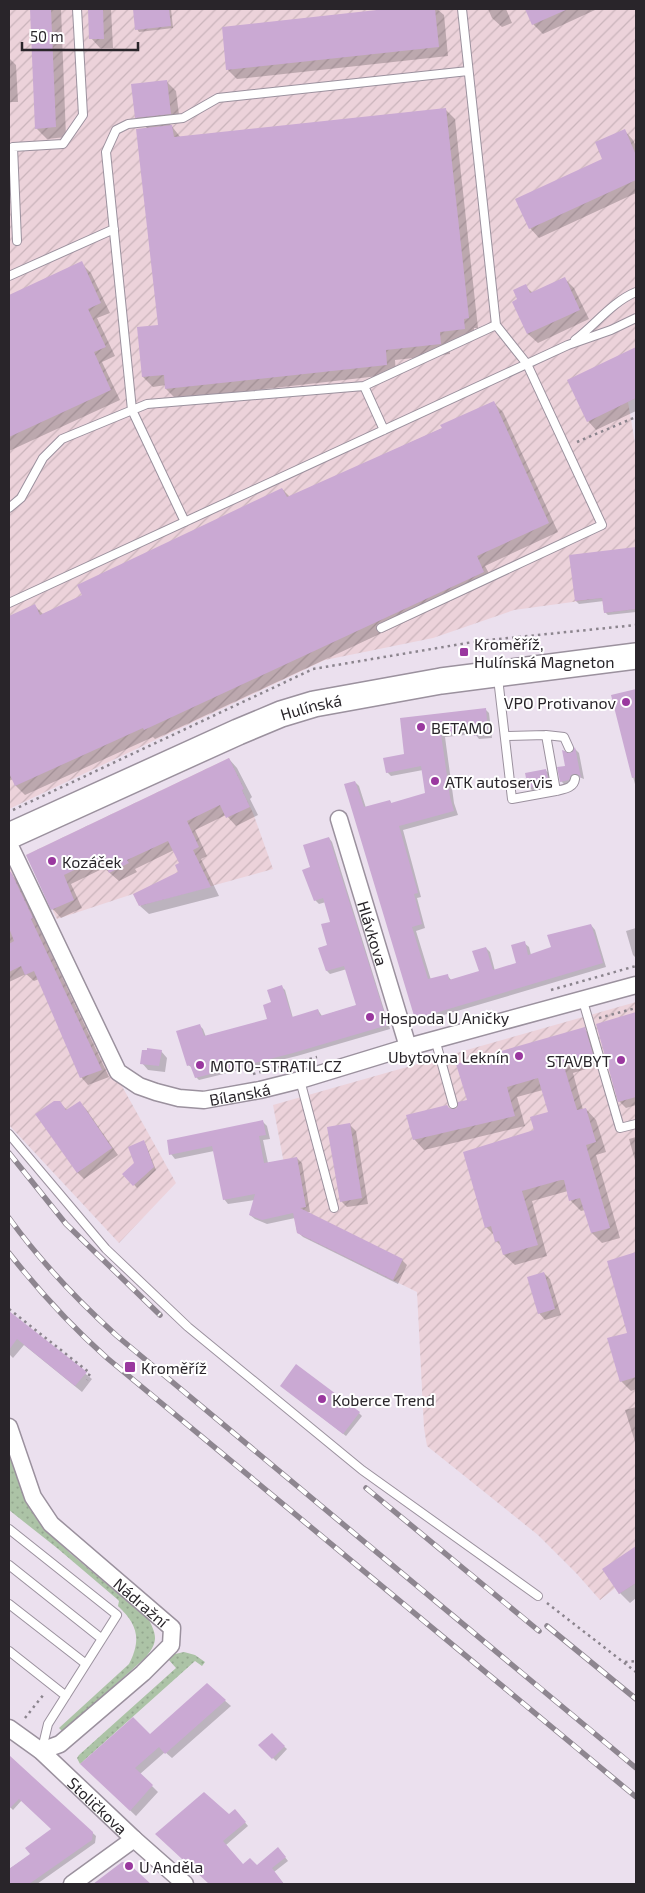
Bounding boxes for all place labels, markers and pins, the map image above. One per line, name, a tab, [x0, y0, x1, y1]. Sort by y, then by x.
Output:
place label: Kroměříž, Hulínská Magneton	[474, 634, 615, 671]
marker: Kroměříž, Hulínská Magneton	[458, 646, 470, 658]
place label: VPO Protivanov	[504, 693, 617, 712]
marker: VPO Protivanov	[620, 696, 632, 708]
place label: BETAMO	[431, 718, 493, 737]
marker: BETAMO	[415, 721, 427, 733]
place label: ATK autoservis	[445, 772, 553, 791]
marker: ATK autoservis	[429, 775, 441, 787]
place label: Kozáček	[62, 852, 122, 871]
marker: Kozáček	[46, 855, 58, 867]
place label: Hospoda U Aničky	[380, 1008, 510, 1027]
marker: Hospoda U Aničky	[364, 1011, 376, 1023]
place label: Ubytovna Leknín	[388, 1047, 509, 1066]
marker: Ubytovna Leknín	[513, 1050, 525, 1062]
place label: STAVBYT	[546, 1051, 611, 1070]
marker: STAVBYT	[615, 1054, 627, 1066]
place label: MOTO-STRATIL.CZ	[210, 1056, 342, 1075]
marker: MOTO-STRATIL.CZ	[194, 1059, 206, 1071]
place label: Kroměříž	[141, 1358, 207, 1377]
marker: Kroměříž	[123, 1360, 137, 1374]
place label: Koberce Trend	[332, 1390, 435, 1409]
marker: Koberce Trend	[316, 1393, 328, 1405]
place label: U Anděla	[139, 1857, 203, 1876]
marker: U Anděla	[123, 1860, 135, 1872]

